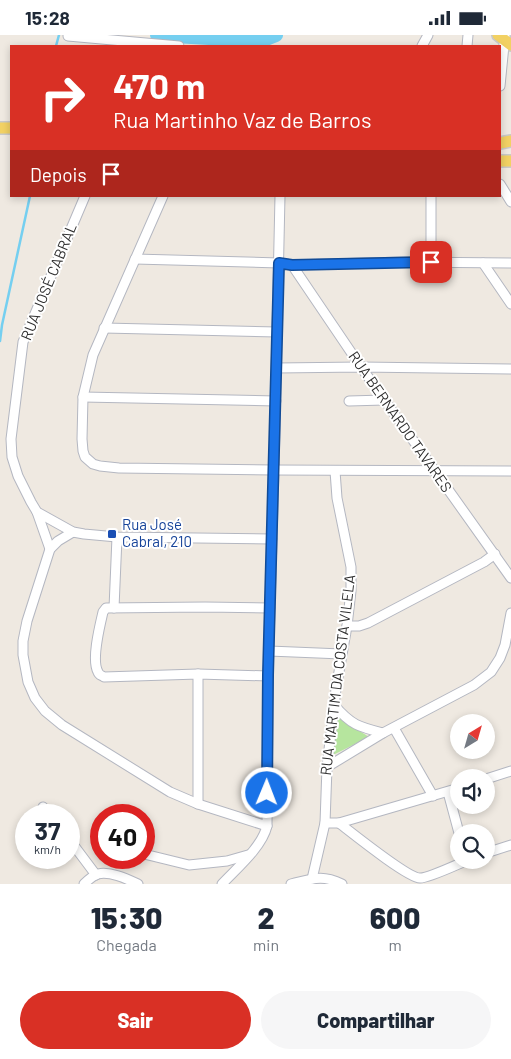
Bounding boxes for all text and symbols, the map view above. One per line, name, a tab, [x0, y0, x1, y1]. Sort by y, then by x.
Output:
text: 15:28	[25, 6, 70, 29]
text: 470 m	[113, 64, 205, 106]
icon: right	[30, 65, 95, 130]
text: Rua Martinho Vaz de Barros	[113, 106, 372, 132]
icon: arrive	[97, 160, 125, 188]
text: Depois	[30, 163, 87, 186]
street label: RUA JOSÉ CABRAL	[16, 221, 80, 343]
pin	[410, 241, 452, 283]
icon: arrive	[417, 248, 445, 276]
street label: RUA BERNARDO TAVARES	[345, 347, 456, 495]
place label: Rua José Cabral, 210	[122, 515, 192, 550]
marker: Rua José Cabral, 210	[106, 528, 118, 540]
street label: RUA MARTIM DA COSTA VILELA	[316, 573, 358, 776]
north arrow	[450, 714, 495, 759]
map controls	[450, 714, 495, 869]
position arrow	[240, 766, 292, 818]
button: sound	[450, 769, 495, 814]
speed limit sign: 40	[90, 804, 155, 869]
text: 37	[35, 815, 60, 845]
button: search	[450, 824, 495, 869]
text: km/h	[34, 842, 61, 856]
text: 15:30	[91, 899, 162, 935]
text: 2	[258, 899, 275, 935]
text: 600	[370, 899, 420, 935]
text: Chegada	[96, 935, 157, 954]
text: min	[253, 935, 279, 954]
text: m	[388, 935, 402, 954]
button: Sair	[20, 991, 251, 1049]
button: Compartilhar	[261, 991, 491, 1049]

